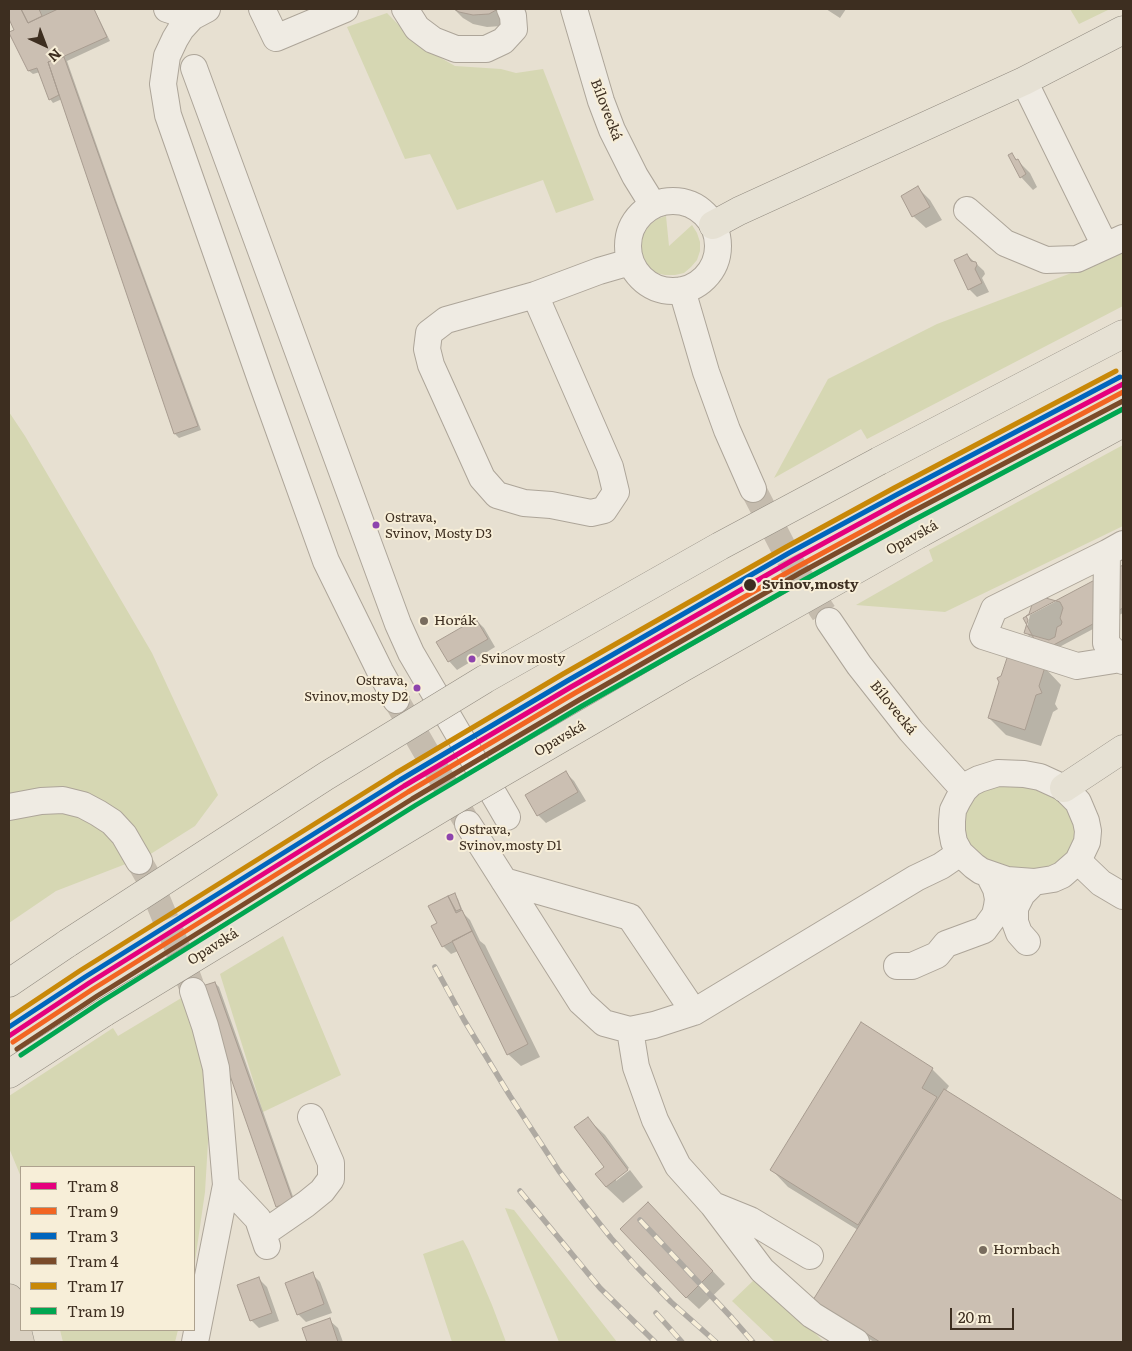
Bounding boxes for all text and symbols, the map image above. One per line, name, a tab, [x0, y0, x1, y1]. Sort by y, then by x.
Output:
north arrow	[20, 20, 70, 70]
text: N	[44, 45, 66, 67]
street label: Bílovecká	[587, 77, 625, 143]
place label: Ostrava, Svinov, Mosty D3	[385, 510, 492, 541]
street label: Opavská	[883, 517, 941, 559]
marker: Ostrava, Svinov, Mosty D3	[371, 520, 381, 530]
marker: Svinov,mosty	[742, 577, 758, 593]
place label: Svinov,mosty	[762, 577, 858, 593]
place label: Horák	[434, 613, 476, 629]
marker: Horák	[418, 615, 430, 627]
place label: Svinov mosty	[481, 651, 565, 667]
marker: Svinov mosty	[467, 654, 477, 664]
place label: Ostrava, Svinov,mosty D2	[304, 673, 408, 704]
street label: Bílovecká	[866, 678, 920, 738]
marker: Ostrava, Svinov,mosty D2	[412, 683, 422, 693]
street label: Opavská	[531, 718, 589, 760]
place label: Ostrava, Svinov,mosty D1	[459, 822, 561, 853]
marker: Ostrava, Svinov,mosty D1	[445, 832, 455, 842]
street label: Opavská	[185, 925, 241, 969]
legend	[20, 1166, 195, 1331]
text: Tram 8	[67, 1174, 119, 1197]
text: Tram 9	[67, 1199, 118, 1222]
text: Tram 3	[67, 1224, 118, 1247]
place label: Hornbach	[993, 1242, 1060, 1258]
marker: Hornbach	[977, 1244, 989, 1256]
text: Tram 4	[67, 1249, 119, 1272]
text: Tram 17	[67, 1274, 124, 1297]
scale bar	[952, 1298, 1016, 1330]
text: Tram 19	[67, 1299, 124, 1322]
text: 20 m	[958, 1305, 992, 1328]

